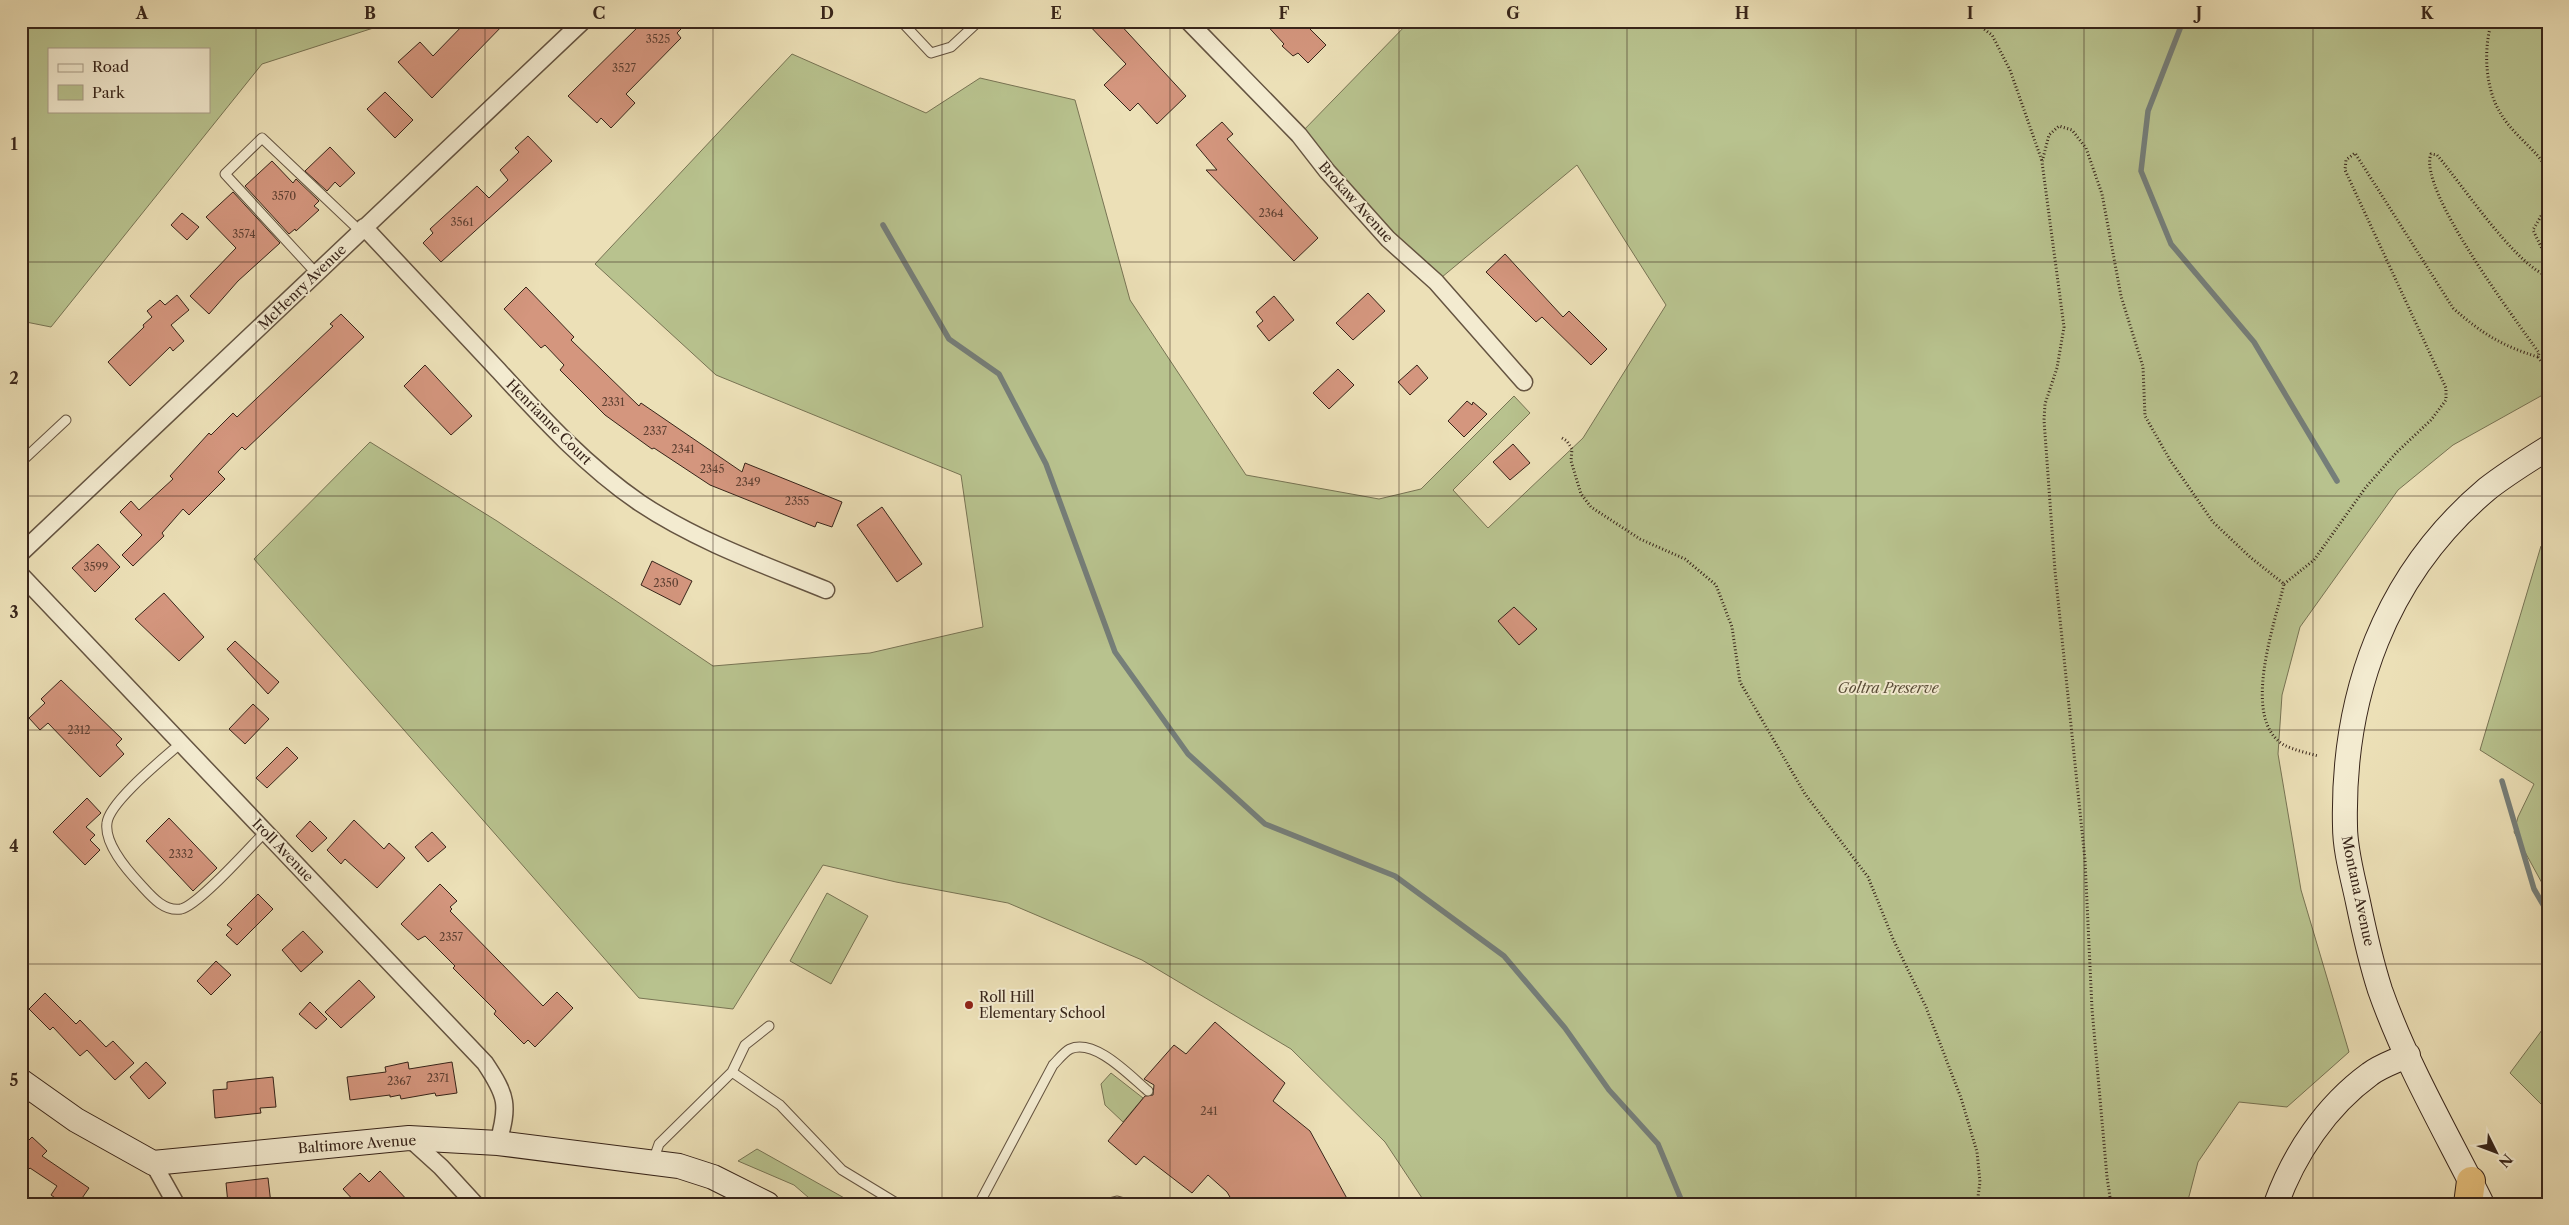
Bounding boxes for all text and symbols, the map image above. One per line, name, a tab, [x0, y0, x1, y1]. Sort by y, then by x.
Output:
text: A	[135, 3, 149, 23]
text: B	[364, 3, 376, 23]
text: C	[593, 3, 605, 23]
text: D	[820, 3, 834, 23]
text: E	[1050, 3, 1062, 23]
text: F	[1279, 3, 1290, 23]
text: G	[1506, 3, 1520, 23]
text: H	[1735, 3, 1749, 23]
text: I	[1967, 3, 1974, 23]
text: J	[2193, 3, 2202, 23]
text: K	[2421, 3, 2435, 23]
house number: 3525	[646, 32, 670, 46]
legend	[48, 48, 210, 112]
text: Road	[92, 57, 129, 76]
house number: 3527	[612, 61, 636, 75]
text: Park	[92, 83, 126, 102]
text: 1	[10, 134, 18, 154]
street label: Brokaw Avenue	[1315, 158, 1397, 246]
house number: 3570	[272, 189, 296, 203]
house number: 2364	[1258, 206, 1284, 220]
house number: 3561	[450, 215, 474, 229]
house number: 3574	[232, 227, 256, 241]
street label: McHenry Avenue	[254, 240, 350, 334]
text: 2	[9, 368, 19, 388]
street label: Henrianne Court	[502, 375, 596, 469]
house number: 2331	[601, 395, 625, 409]
house number: 2337	[643, 424, 668, 438]
house number: 2341	[671, 442, 695, 456]
house number: 2345	[700, 462, 724, 476]
house number: 2349	[735, 475, 761, 489]
house number: 2355	[785, 494, 809, 508]
house number: 3599	[84, 560, 108, 574]
house number: 2350	[653, 576, 679, 590]
text: 3	[9, 602, 19, 622]
park label: Goltra Preserve	[1838, 679, 1940, 697]
house number: 2312	[67, 723, 91, 737]
street label: Iroll Avenue	[248, 815, 318, 885]
street label: Montana Avenue	[2338, 834, 2379, 948]
text: 4	[9, 836, 19, 856]
house number: 2332	[169, 847, 193, 861]
house number: 2357	[439, 930, 463, 944]
place label: Roll Hill Elementary School	[979, 988, 1105, 1022]
marker: Roll Hill Elementary School	[963, 999, 975, 1011]
text: 5	[10, 1070, 19, 1090]
house number: 2371	[427, 1071, 450, 1085]
house number: 2367	[387, 1074, 412, 1088]
house number: 241	[1200, 1104, 1218, 1118]
north arrow	[2472, 1128, 2522, 1178]
street label: Baltimore Avenue	[297, 1131, 417, 1157]
text: N	[2495, 1150, 2516, 1171]

